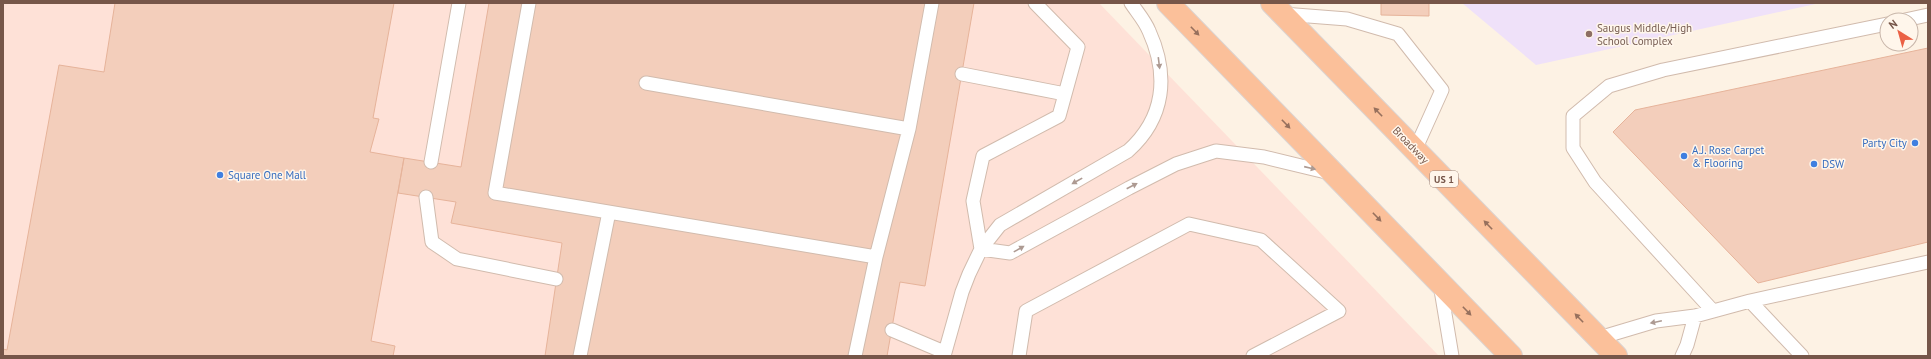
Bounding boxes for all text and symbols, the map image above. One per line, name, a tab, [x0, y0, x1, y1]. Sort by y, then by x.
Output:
north arrow	[1879, 12, 1919, 52]
text: N	[1886, 16, 1900, 32]
place label: Saugus Middle/High School Complex	[1597, 21, 1692, 48]
one-way arrow	[1191, 26, 1200, 36]
marker: Saugus Middle/High School Complex	[1584, 29, 1594, 39]
one-way arrow	[1156, 57, 1163, 69]
one-way arrow	[1373, 107, 1383, 117]
one-way arrow	[1281, 119, 1291, 129]
street label: Broadway	[1390, 124, 1433, 167]
place label: Party City	[1862, 136, 1908, 150]
marker: Party City	[1910, 138, 1920, 148]
place label: A.J. Rose Carpet & Flooring	[1692, 143, 1765, 170]
marker: A.J. Rose Carpet & Flooring	[1679, 151, 1689, 161]
place label: DSW	[1822, 157, 1845, 171]
marker: DSW	[1809, 159, 1819, 169]
one-way arrow	[1304, 165, 1316, 171]
place label: Square One Mall	[228, 168, 307, 182]
marker: Square One Mall	[215, 170, 225, 180]
road number: US 1	[1430, 171, 1458, 187]
one-way arrow	[1071, 178, 1083, 185]
one-way arrow	[1127, 183, 1138, 189]
one-way arrow	[1372, 212, 1381, 222]
one-way arrow	[1484, 220, 1493, 230]
one-way arrow	[1013, 245, 1024, 252]
one-way arrow	[1462, 306, 1472, 316]
one-way arrow	[1574, 313, 1584, 323]
one-way arrow	[1650, 319, 1662, 325]

